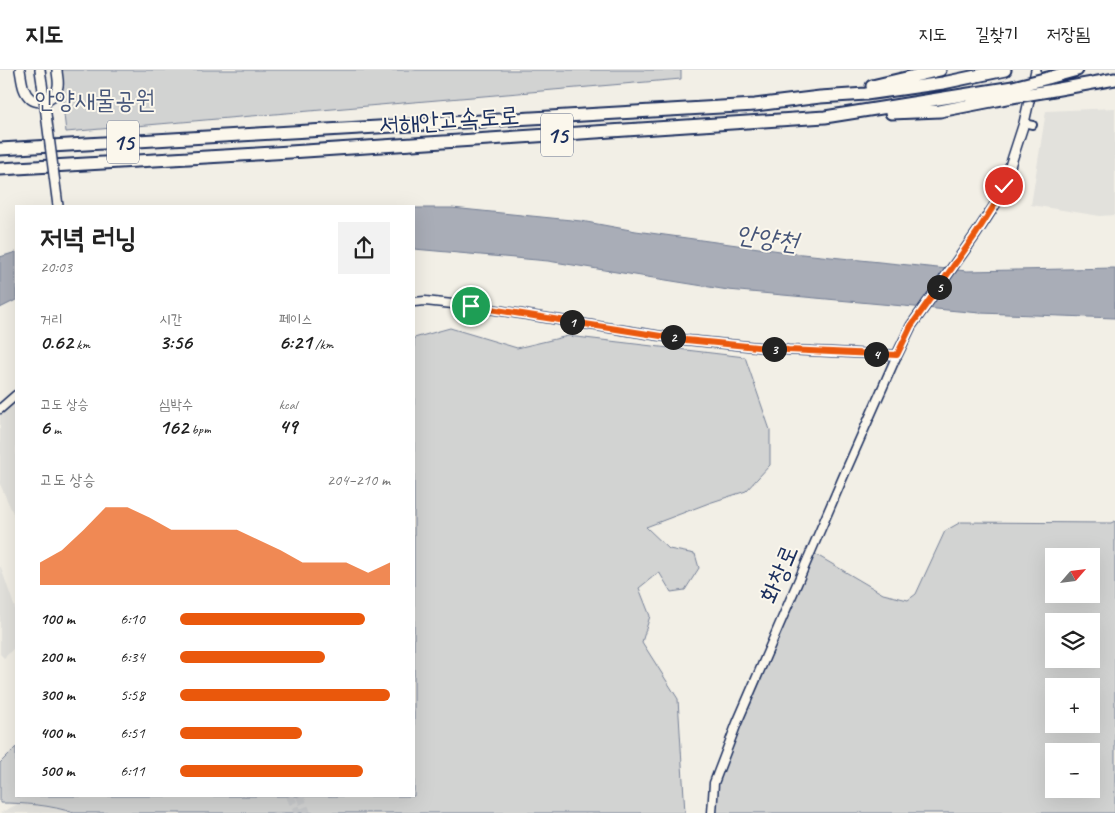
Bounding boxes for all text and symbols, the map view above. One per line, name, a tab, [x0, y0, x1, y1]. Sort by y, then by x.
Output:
text: 지도	[25, 19, 64, 49]
text: 지도	[918, 23, 947, 45]
text: 길찾기	[975, 23, 1019, 45]
text: 저장됨	[1047, 23, 1090, 45]
park label: 안양새물공원	[35, 84, 155, 116]
street label: 서해안고속도로	[378, 99, 520, 141]
road number: 15	[541, 114, 573, 156]
road number: 15	[107, 121, 139, 164]
pin	[983, 165, 1025, 207]
icon: check	[990, 172, 1018, 200]
water label: 안양천	[734, 217, 803, 259]
text: 저녁 러닝	[40, 220, 137, 255]
button: share	[338, 222, 390, 274]
text: 20:03	[40, 257, 72, 277]
pin: 5	[926, 274, 952, 300]
text: 5	[936, 279, 943, 296]
pin	[450, 285, 492, 327]
icon: arrive	[457, 292, 485, 320]
pin: 1	[560, 310, 584, 334]
text: 거리	[40, 311, 63, 328]
text: 시간	[159, 311, 182, 328]
text: 페이스	[279, 311, 312, 328]
text: 1	[569, 314, 576, 331]
pin: 2	[660, 324, 686, 350]
text: 0.62	[40, 329, 73, 355]
text: 3:56	[159, 329, 192, 355]
text: 6:21	[279, 329, 312, 355]
text: 2	[670, 329, 677, 346]
text: km	[73, 336, 90, 353]
text: /km	[312, 336, 333, 353]
pin: 3	[762, 336, 786, 362]
text: 3	[771, 341, 778, 358]
pin: 4	[864, 342, 888, 366]
text: 4	[873, 346, 880, 363]
text: 고도 상승	[40, 396, 88, 413]
text: 심박수	[159, 396, 193, 413]
text: kcal	[279, 396, 297, 413]
text: 49	[279, 413, 297, 439]
text: 6	[40, 414, 50, 440]
text: 162	[159, 414, 188, 440]
text: m	[50, 421, 61, 438]
text: bpm	[188, 421, 211, 438]
text: 고도 상승	[40, 470, 95, 490]
text: 204–210 m	[327, 470, 390, 490]
street label: 화창로	[752, 540, 806, 608]
north arrow	[1045, 548, 1100, 602]
map controls	[1045, 548, 1100, 798]
text: 100 m	[40, 609, 75, 629]
text: 6:10	[120, 609, 145, 629]
button: layers	[1045, 613, 1100, 668]
text: 200 m	[40, 647, 75, 667]
text: 6:34	[120, 647, 145, 667]
button: +	[1045, 678, 1100, 733]
text: 300 m	[40, 685, 75, 705]
text: 5:58	[120, 685, 145, 705]
text: 400 m	[40, 723, 75, 743]
text: 6:51	[120, 723, 145, 743]
button: −	[1045, 743, 1100, 798]
text: 500 m	[40, 761, 74, 781]
text: 6:11	[120, 761, 145, 781]

